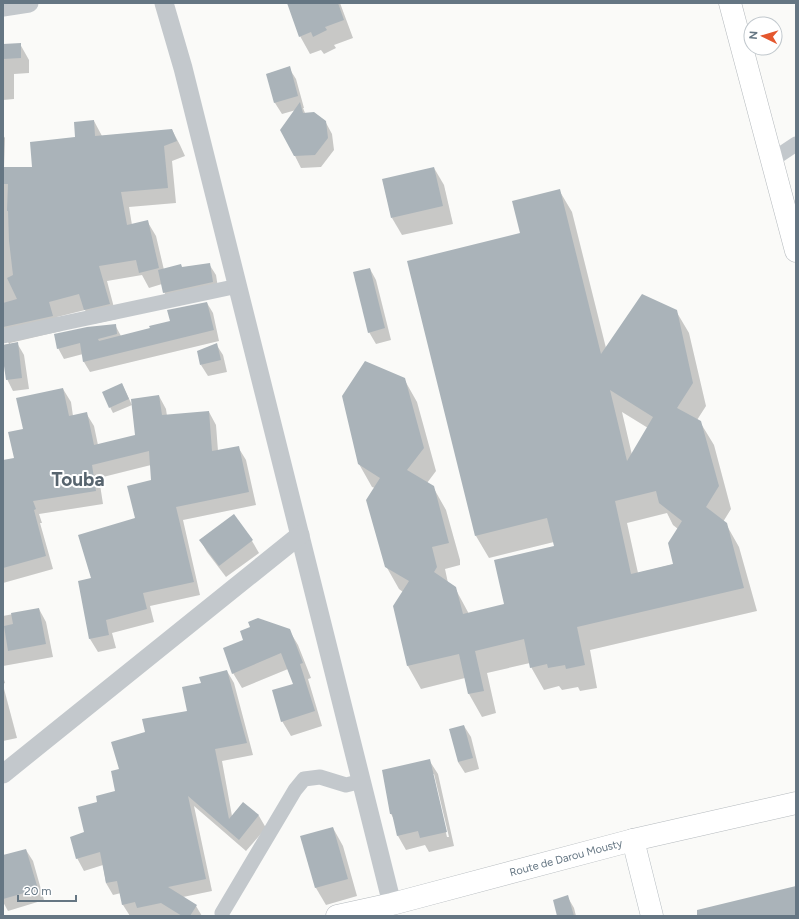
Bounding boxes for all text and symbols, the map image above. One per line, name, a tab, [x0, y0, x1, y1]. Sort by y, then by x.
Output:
north arrow	[743, 16, 783, 56]
text: N	[747, 30, 760, 40]
district label: Touba	[51, 468, 105, 491]
street label: Route de Darou Mousty	[508, 837, 624, 879]
scale bar	[18, 877, 76, 903]
text: 20 m	[24, 884, 52, 898]

